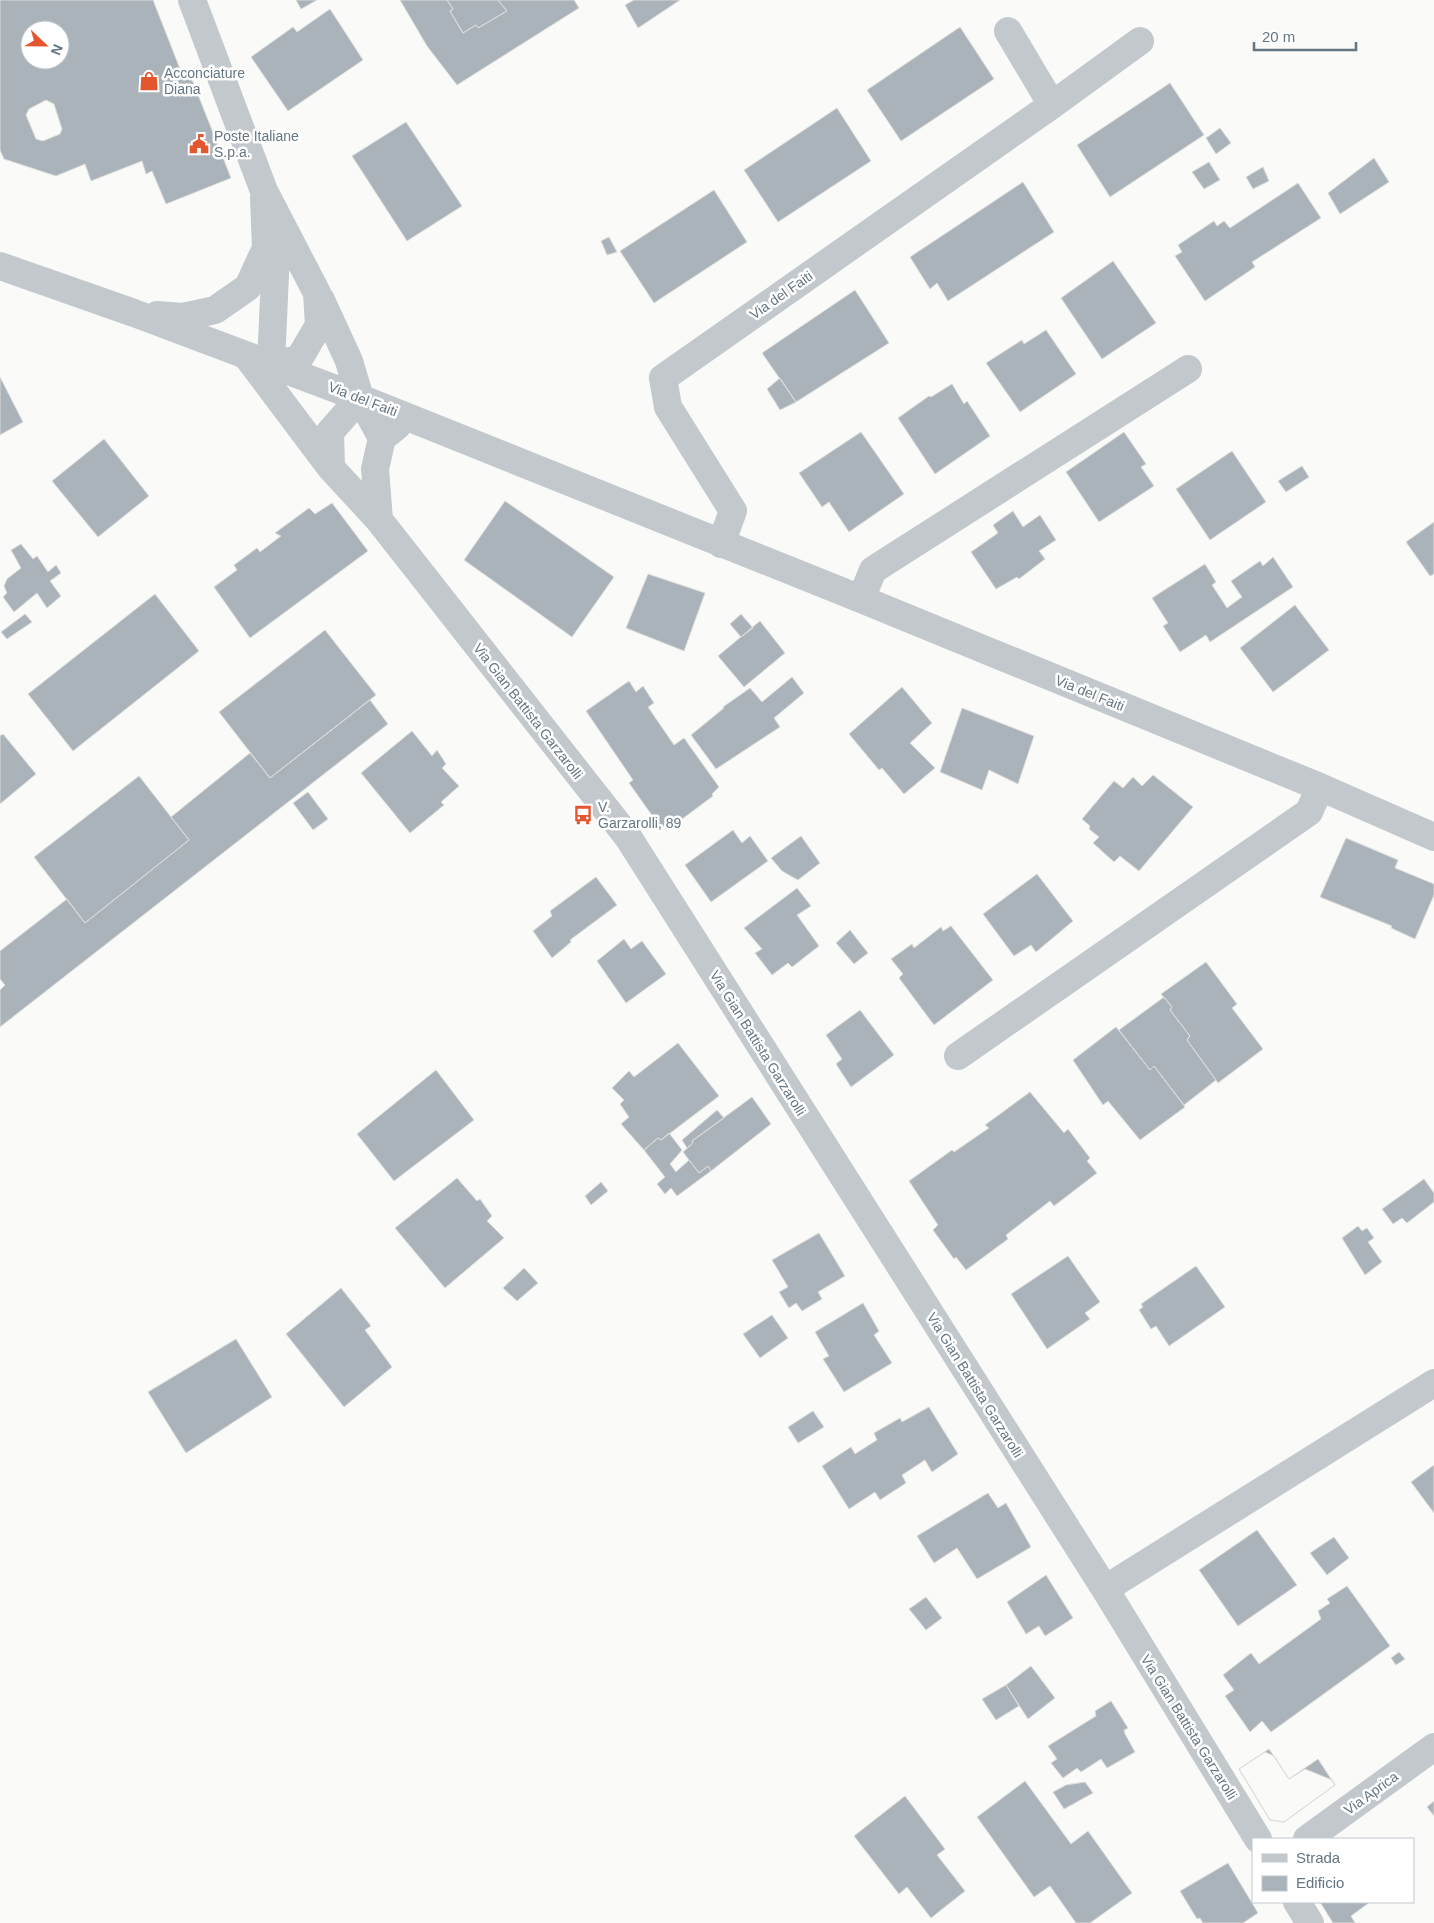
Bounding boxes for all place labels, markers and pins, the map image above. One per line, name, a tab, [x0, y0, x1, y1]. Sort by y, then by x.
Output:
place label: Acconciature Diana	[164, 65, 245, 97]
shop icon: Acconciature Diana	[138, 70, 160, 92]
place label: Poste Italiane S.p.a.	[214, 128, 299, 160]
public building icon: Poste Italiane S.p.a.	[188, 133, 210, 155]
place label: V. Garzarolli, 89	[598, 799, 681, 831]
bus stop icon: V. Garzarolli, 89	[572, 804, 594, 826]

